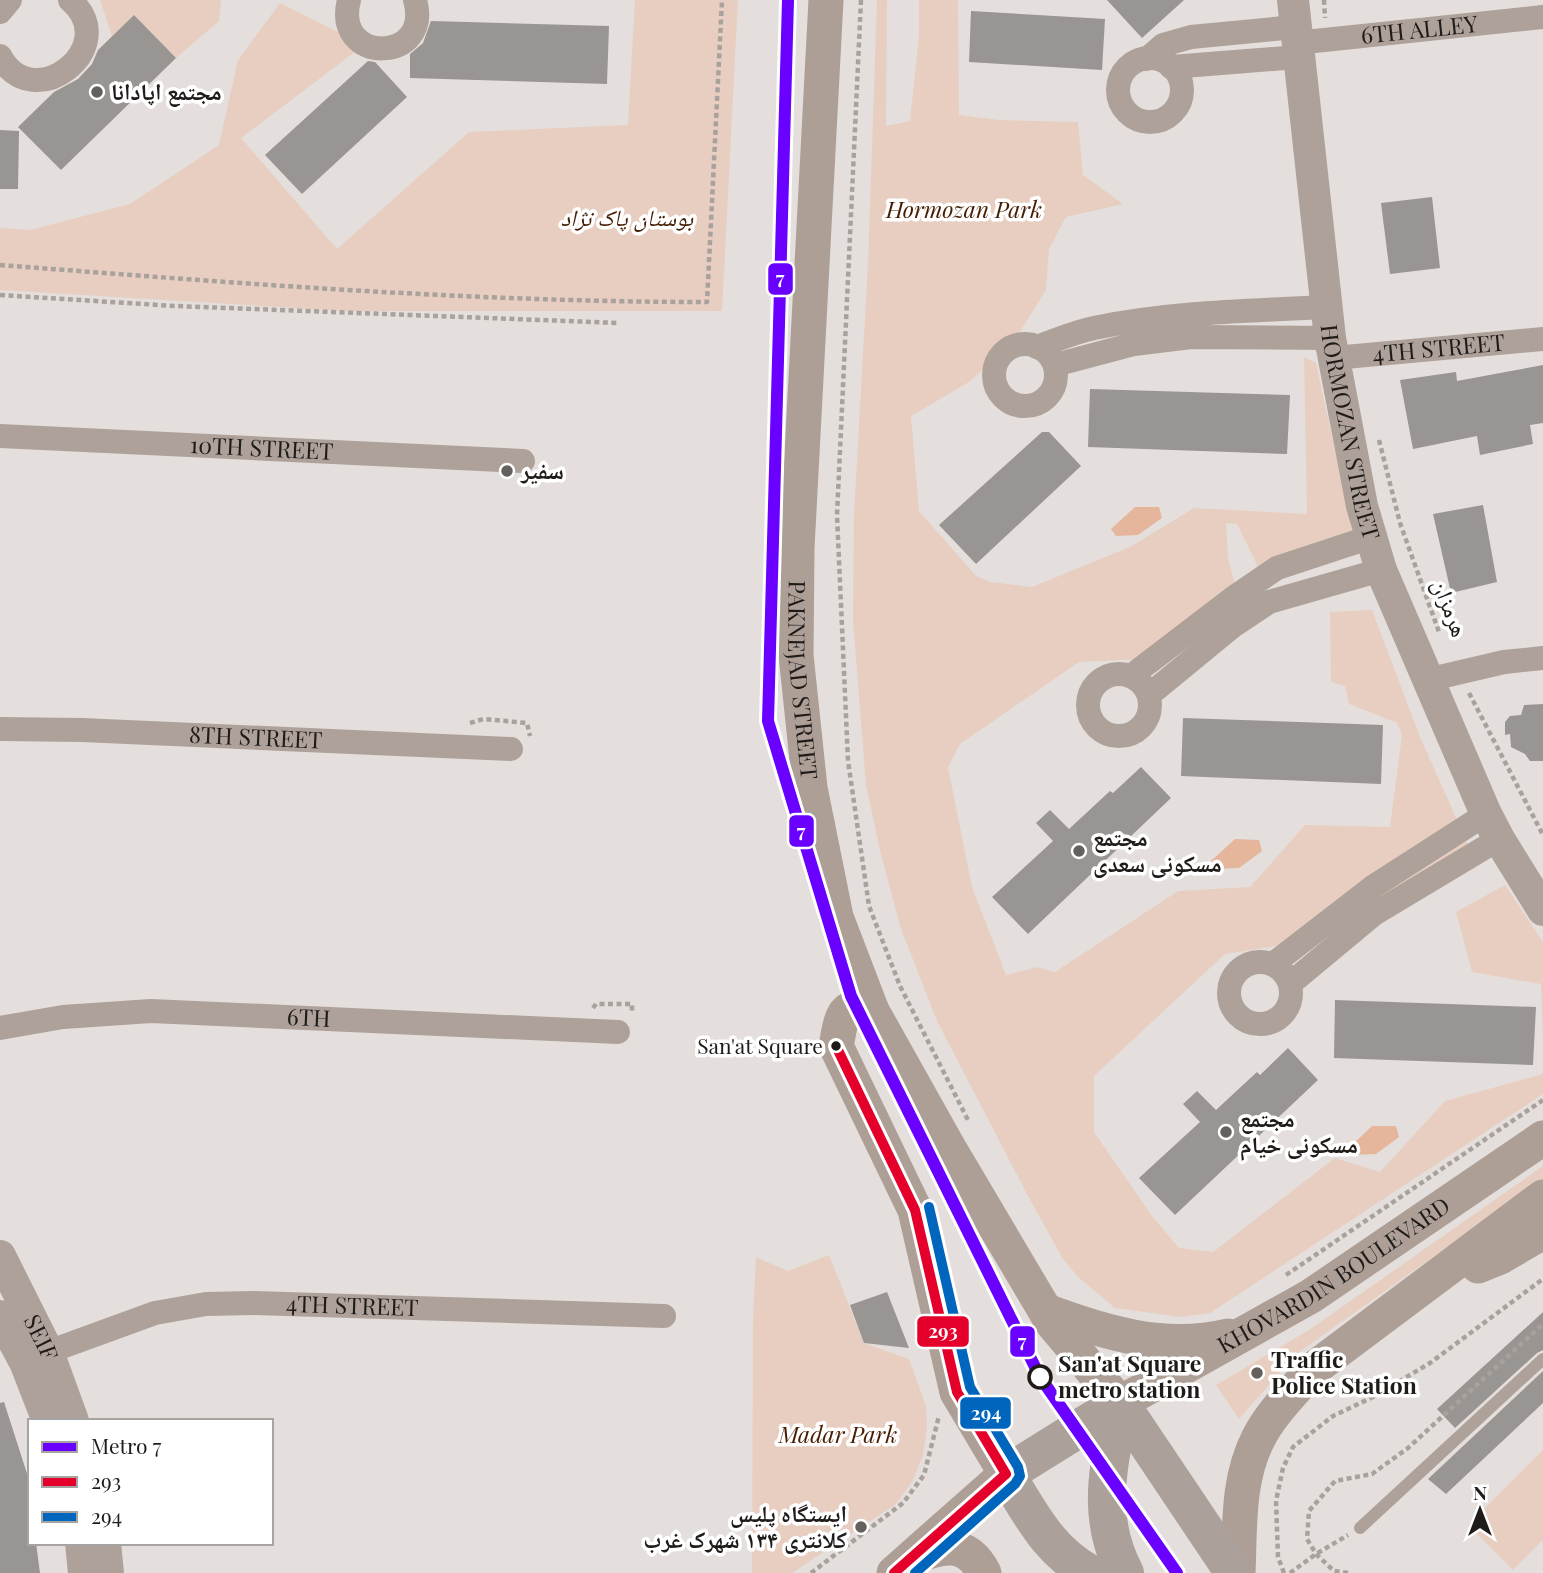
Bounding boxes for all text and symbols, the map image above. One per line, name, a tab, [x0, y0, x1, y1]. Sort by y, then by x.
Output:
street label: 6TH ALLEY	[1359, 7, 1480, 50]
place label: مجتمع اپادانا	[111, 75, 222, 107]
marker: مجتمع اپادانا	[89, 84, 105, 100]
park label: Hormozan Park	[885, 193, 1042, 224]
park label: بوستان پاک نژاد	[561, 201, 694, 233]
line badge: 7	[767, 262, 794, 296]
text: 7	[776, 264, 785, 290]
street label: HORMOZAN STREET	[1315, 322, 1388, 543]
street label: 4TH STREET	[1371, 326, 1506, 368]
street label: 10TH STREET	[189, 428, 334, 466]
place label: سفیر	[520, 454, 564, 485]
marker: سفیر	[499, 463, 515, 479]
street label: هرمزان	[1426, 574, 1477, 641]
street label: PAKNEJAD STREET	[782, 580, 826, 781]
street label: 8TH STREET	[189, 718, 323, 755]
line badge: 7	[788, 814, 815, 848]
text: 7	[797, 817, 806, 843]
place label: مجتمع مسکونی سعدی	[1093, 821, 1222, 878]
marker: مجتمع مسکونی سعدی	[1071, 843, 1087, 859]
street label: 6TH	[286, 1000, 331, 1033]
place label: San'at Square	[697, 1031, 823, 1059]
marker: San'at Square	[829, 1039, 843, 1053]
place label: مجتمع مسکونی خیام	[1240, 1102, 1358, 1161]
marker: مجتمع مسکونی خیام	[1218, 1124, 1234, 1140]
street label: KHOVARDIN BOULEVARD	[1211, 1189, 1456, 1360]
street label: 4TH STREET	[285, 1287, 419, 1322]
street label: SEIF	[18, 1309, 66, 1364]
line badge: 293	[916, 1315, 970, 1348]
text: 293	[928, 1317, 958, 1343]
line badge: 7	[1009, 1325, 1036, 1358]
text: 7	[1018, 1327, 1027, 1353]
place label: Traffic Police Station	[1271, 1343, 1417, 1400]
place label: San'at Square metro station	[1058, 1347, 1201, 1404]
marker: San'at Square metro station	[1028, 1365, 1052, 1389]
marker: Traffic Police Station	[1249, 1365, 1265, 1381]
line badge: 294	[959, 1396, 1012, 1430]
text: 294	[971, 1399, 1001, 1425]
park label: Madar Park	[778, 1418, 897, 1449]
legend	[28, 1419, 273, 1545]
text: Metro 7	[91, 1431, 162, 1459]
text: 293	[91, 1466, 121, 1494]
north arrow	[1445, 1475, 1515, 1545]
text: N	[1473, 1479, 1487, 1505]
place label: ایستگاه پلیس کلانتری ۱۳۴ شهرک غرب	[643, 1497, 847, 1554]
text: 294	[91, 1501, 122, 1529]
marker: ایستگاه پلیس کلانتری ۱۳۴ شهرک غرب	[853, 1519, 869, 1535]

